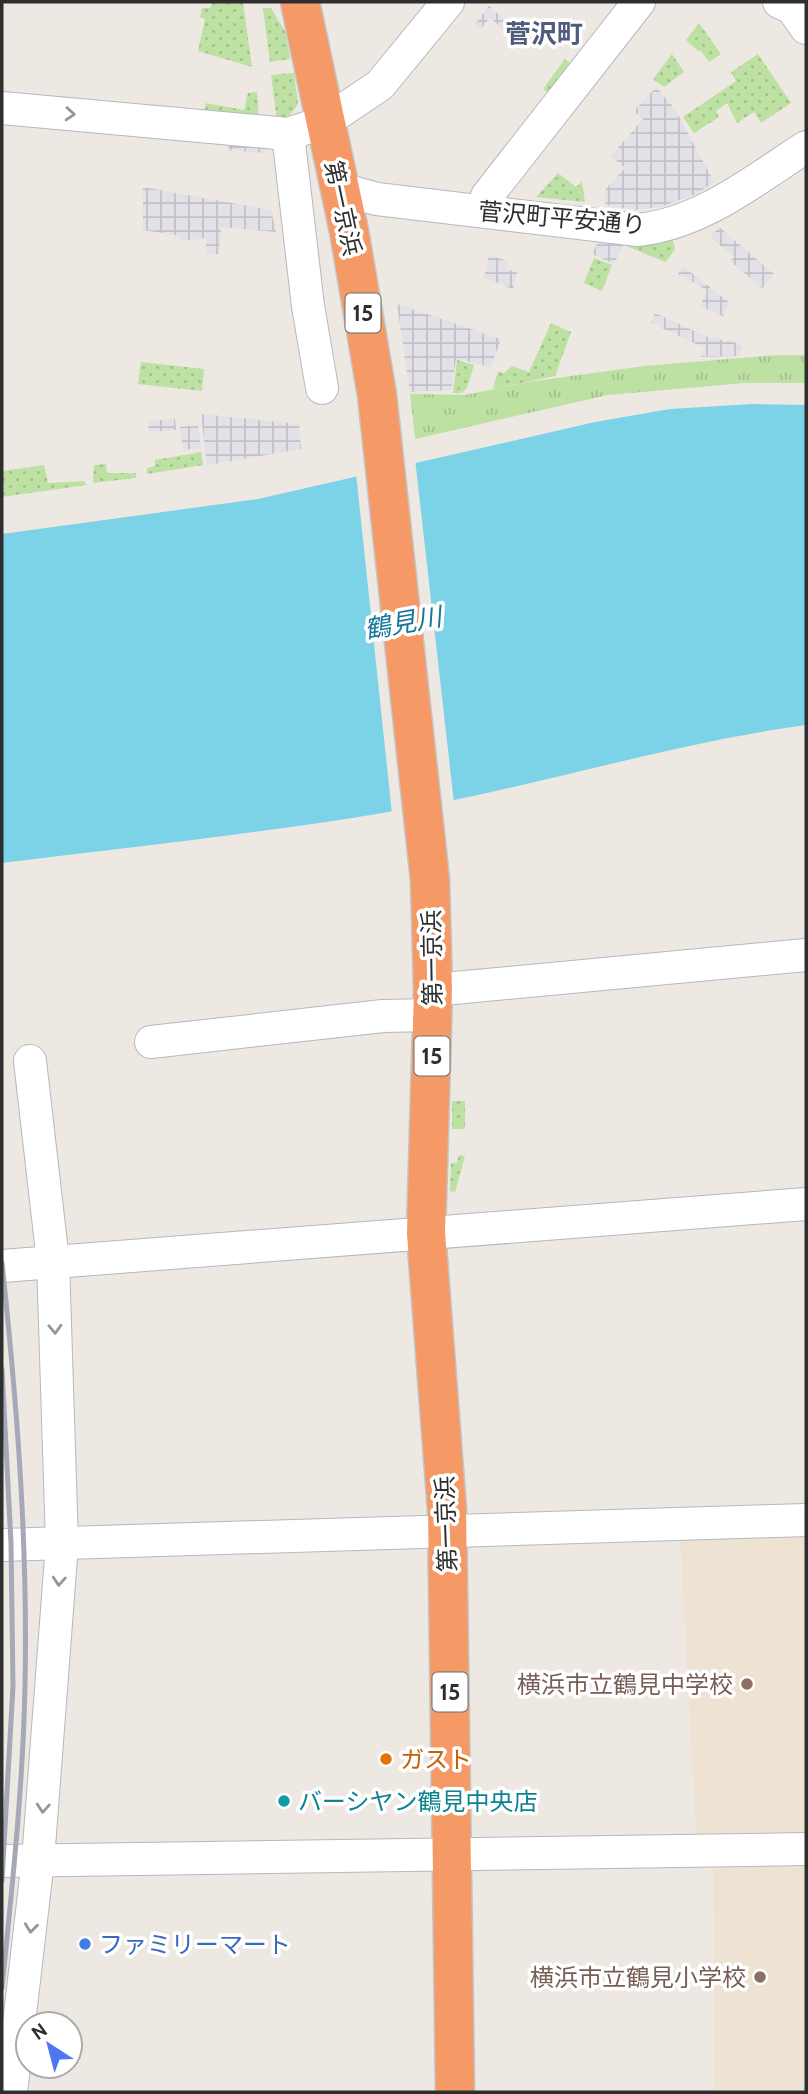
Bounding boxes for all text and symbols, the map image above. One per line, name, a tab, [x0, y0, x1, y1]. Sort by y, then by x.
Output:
district label: 菅沢町	[505, 18, 583, 50]
one-way arrow	[65, 106, 76, 121]
street label: 第一京浜	[319, 158, 367, 258]
street label: 菅沢町平安通り	[477, 196, 647, 240]
road number: 15	[346, 294, 380, 332]
water label: 鶴見川	[362, 600, 447, 646]
street label: 第一京浜	[417, 910, 447, 1006]
road number: 15	[414, 1036, 450, 1076]
one-way arrow	[47, 1324, 62, 1335]
street label: 第一京浜	[430, 1476, 462, 1572]
one-way arrow	[52, 1576, 67, 1587]
place label: 横浜市立鶴見中学校	[517, 1670, 733, 1699]
road number: 15	[433, 1672, 468, 1712]
marker: 横浜市立鶴見中学校	[739, 1676, 755, 1692]
place label: ガスト	[400, 1745, 472, 1774]
marker: ガスト	[378, 1751, 394, 1767]
place label: バーシヤン鶴見中央店	[298, 1787, 538, 1816]
marker: バーシヤン鶴見中央店	[276, 1793, 292, 1809]
one-way arrow	[35, 1803, 50, 1814]
one-way arrow	[23, 1922, 38, 1934]
place label: ファミリーマート	[99, 1930, 291, 1959]
marker: ファミリーマート	[77, 1936, 93, 1952]
place label: 横浜市立鶴見小学校	[530, 1963, 746, 1992]
marker: 横浜市立鶴見小学校	[752, 1969, 768, 1985]
north arrow	[14, 2010, 84, 2080]
text: N	[27, 2018, 51, 2045]

